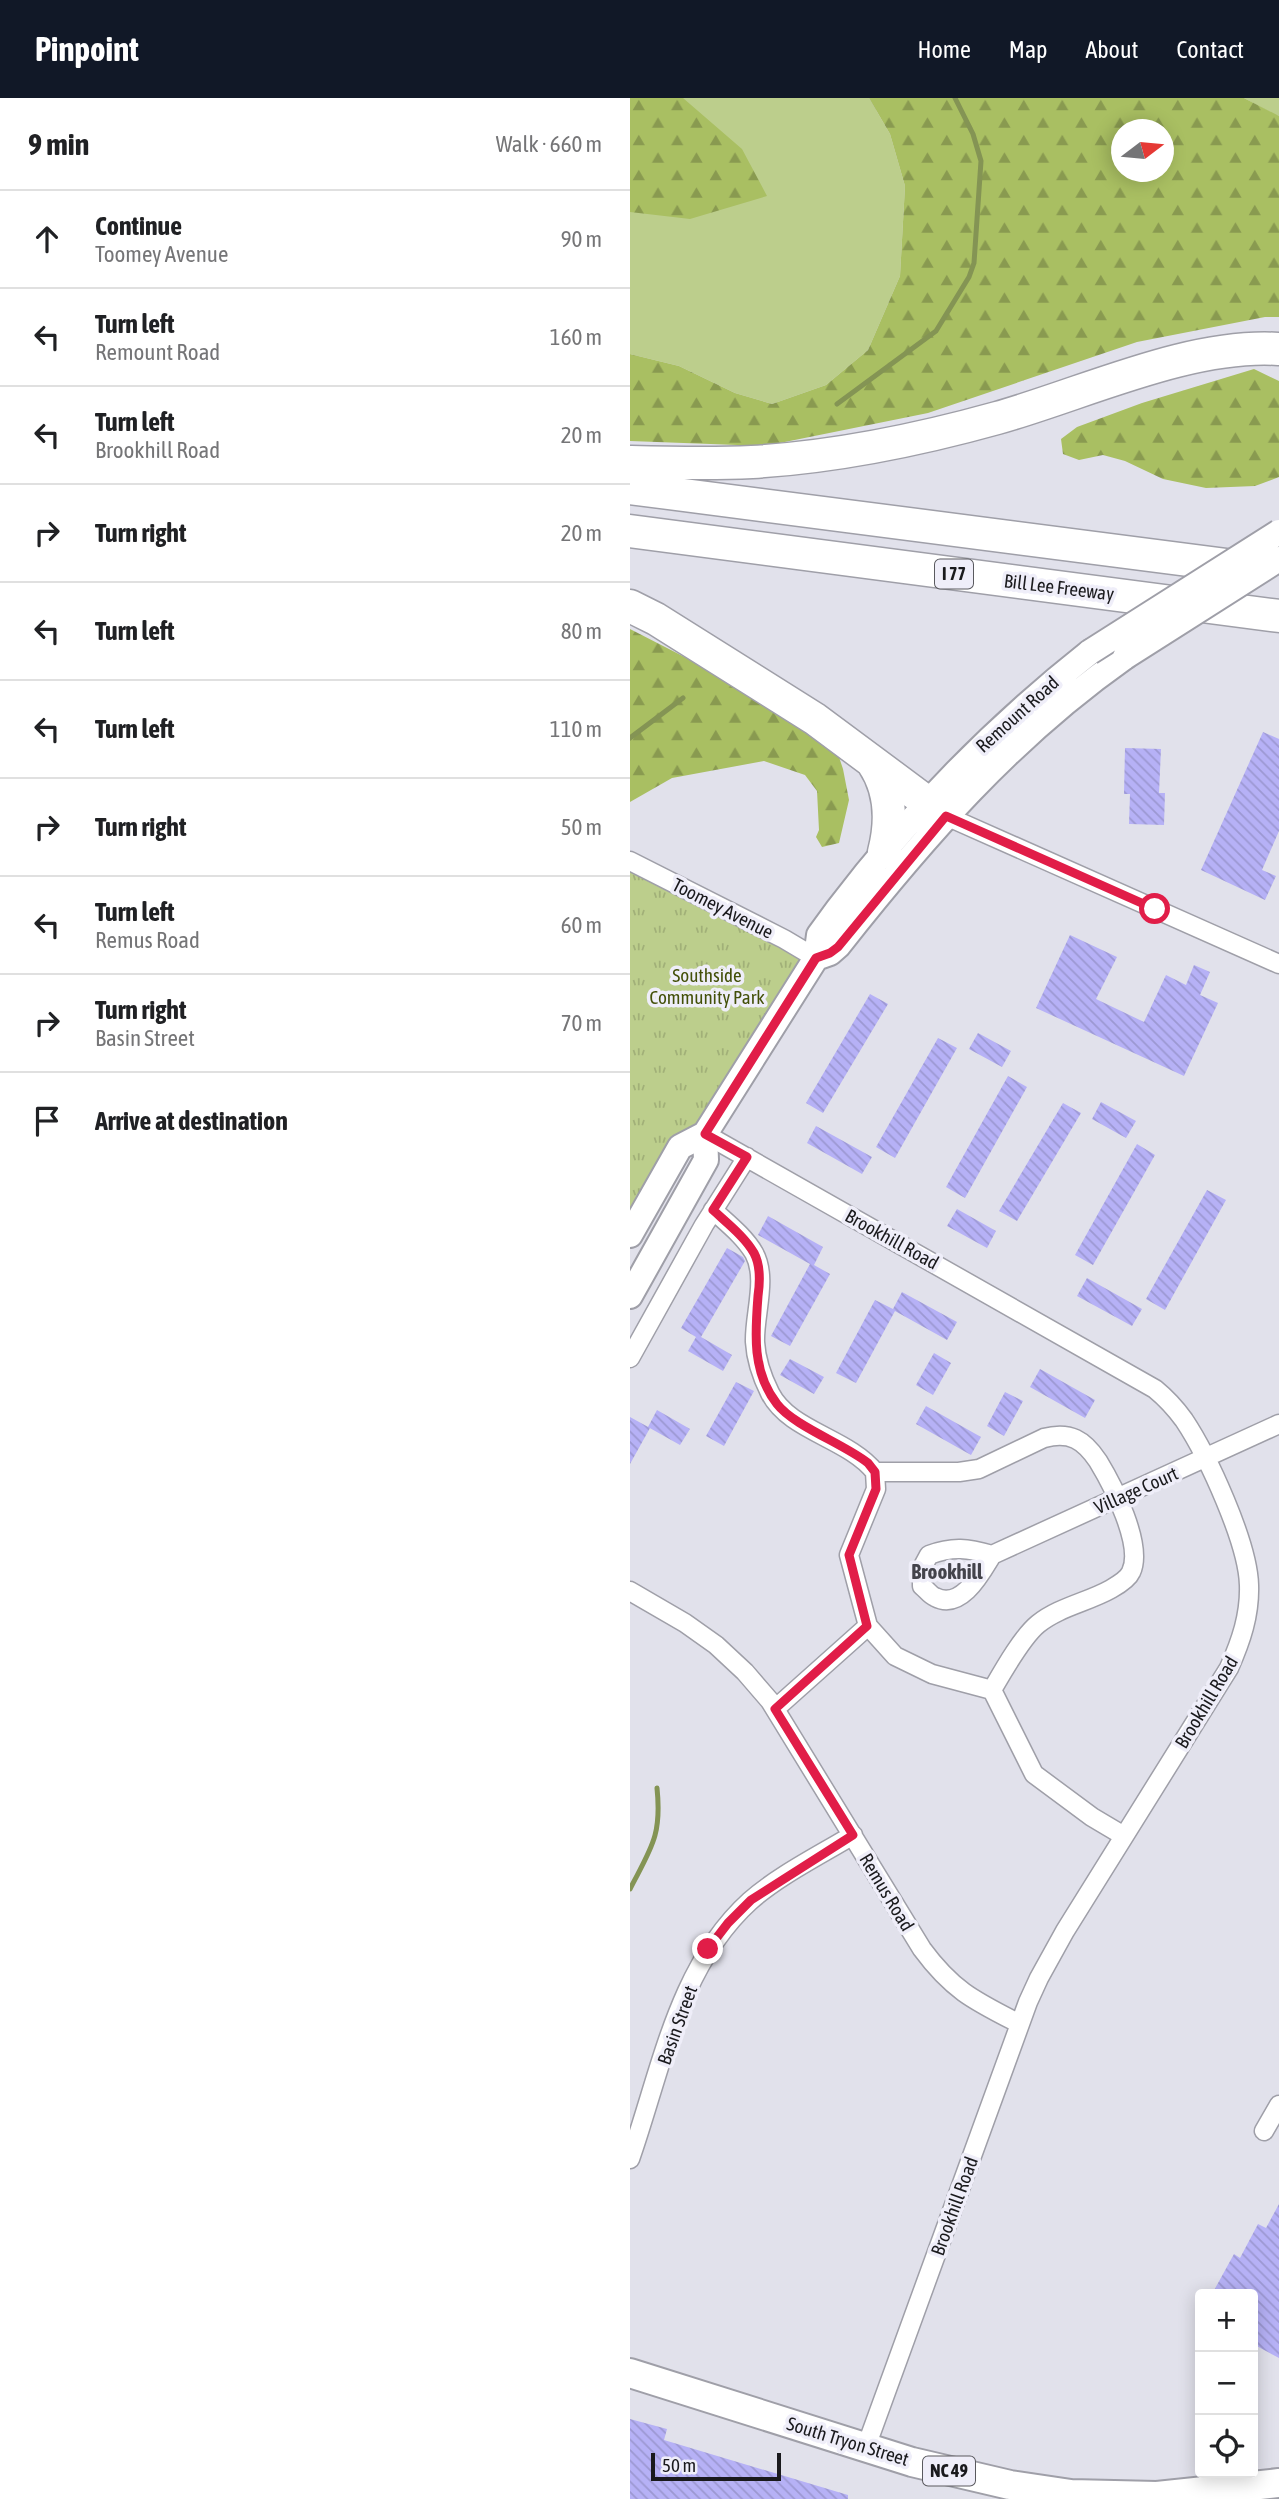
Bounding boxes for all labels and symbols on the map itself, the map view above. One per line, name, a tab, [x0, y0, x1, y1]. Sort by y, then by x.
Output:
north arrow	[1111, 119, 1174, 182]
road number: I 77	[935, 560, 973, 588]
street label: Bill Lee Freeway	[1003, 569, 1116, 605]
street label: Remount Road	[971, 671, 1063, 757]
street label: Toomey Avenue	[669, 873, 777, 943]
route start	[1139, 893, 1170, 924]
park label: Southside Community Park	[649, 964, 765, 1008]
street label: Brookhill Road	[841, 1204, 943, 1274]
street label: Village Court	[1091, 1462, 1181, 1518]
district label: Brookhill	[911, 1559, 983, 1583]
street label: Brookhill Road	[1170, 1652, 1242, 1752]
street label: Remus Road	[855, 1849, 919, 1935]
route end	[692, 1933, 723, 1964]
street label: Basin Street	[653, 1983, 701, 2067]
street label: Brookhill Road	[926, 2154, 982, 2258]
street label: South Tryon Street	[784, 2412, 912, 2470]
scale bar	[651, 2450, 780, 2482]
road number: NC 49	[923, 2456, 975, 2486]

